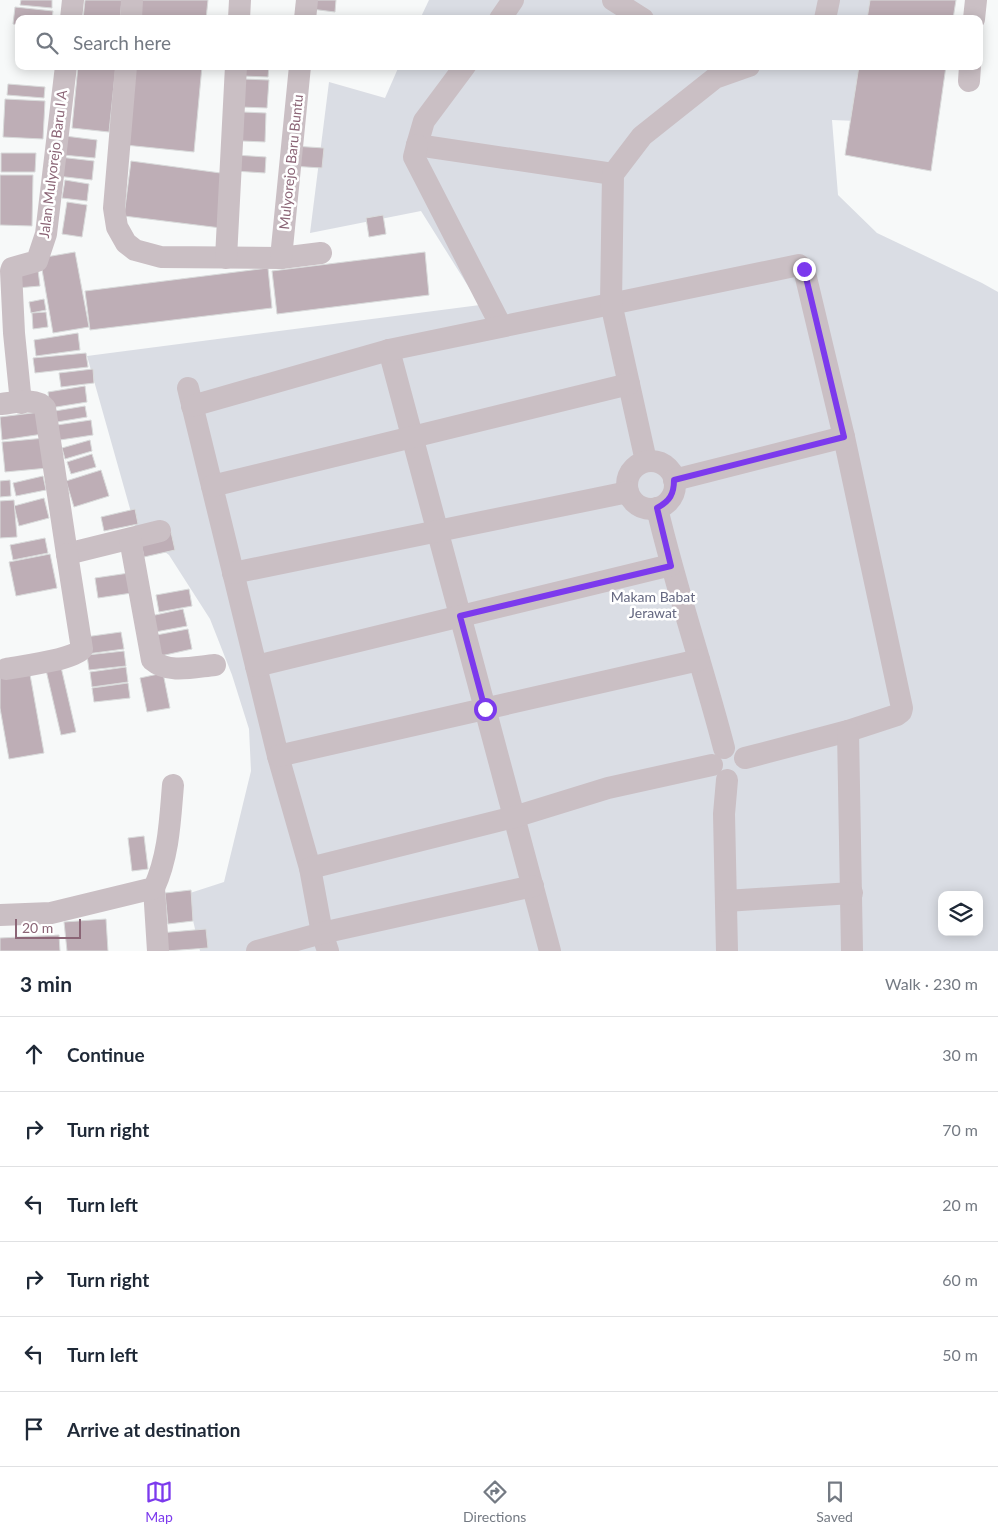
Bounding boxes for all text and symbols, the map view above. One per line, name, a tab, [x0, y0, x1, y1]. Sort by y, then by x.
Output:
search box	[15, 15, 983, 70]
icon: search	[33, 29, 61, 57]
text: Search here	[73, 31, 171, 54]
street label: Jalan Mulyorejo Baru I A	[35, 88, 70, 239]
street label: Mulyorejo Baru Buntu	[275, 94, 306, 230]
route end	[793, 258, 816, 281]
park label: Makam Babat Jerawat	[611, 588, 695, 621]
route start	[474, 698, 497, 721]
map controls	[938, 891, 983, 936]
button: layers	[938, 891, 983, 936]
scale bar	[15, 916, 81, 939]
text: 20 m	[22, 919, 53, 936]
text: 3 min	[20, 971, 72, 996]
text: Walk · 230 m	[885, 974, 978, 993]
icon: ahead	[20, 1040, 48, 1068]
text: Continue	[67, 1043, 145, 1066]
text: 30 m	[942, 1045, 978, 1064]
icon: right	[20, 1115, 48, 1143]
text: Turn right	[67, 1118, 149, 1141]
text: 70 m	[942, 1120, 978, 1139]
icon: left	[20, 1190, 48, 1218]
text: Turn left	[67, 1193, 138, 1216]
text: 20 m	[942, 1195, 978, 1214]
icon: right	[20, 1265, 48, 1293]
text: Turn right	[67, 1268, 149, 1291]
text: 60 m	[942, 1270, 978, 1289]
icon: left	[20, 1340, 48, 1368]
text: Turn left	[67, 1343, 138, 1366]
text: 50 m	[942, 1345, 978, 1364]
icon: arrive	[20, 1415, 48, 1443]
text: Arrive at destination	[67, 1418, 240, 1441]
tab: Map	[145, 1478, 173, 1525]
tab: Directions	[463, 1478, 526, 1525]
tab: Saved	[816, 1478, 853, 1525]

